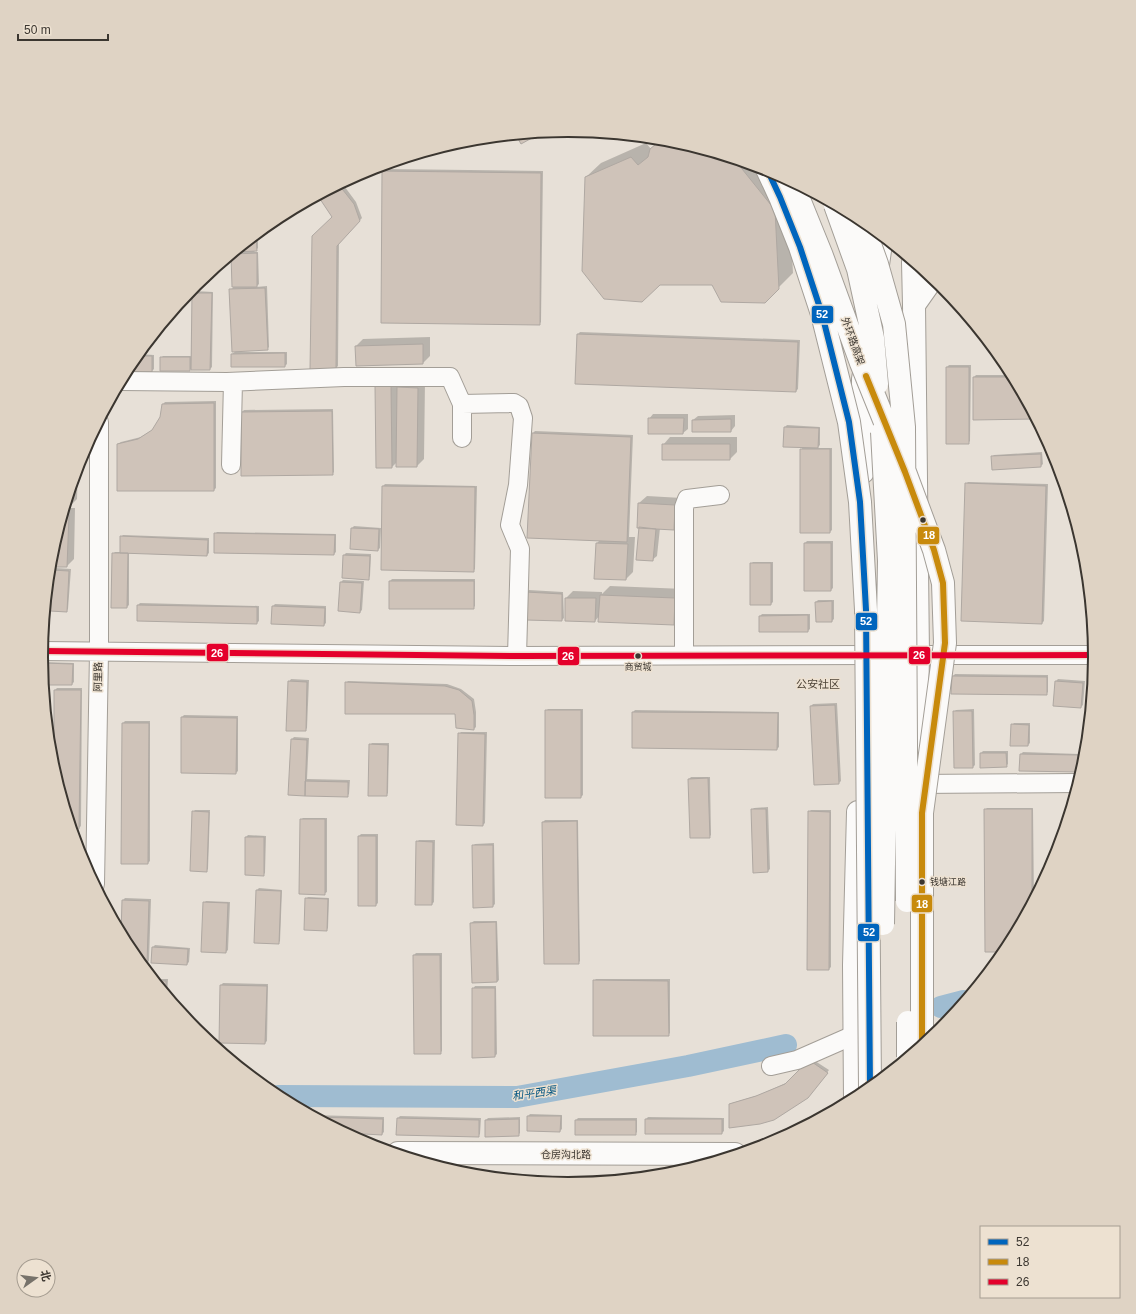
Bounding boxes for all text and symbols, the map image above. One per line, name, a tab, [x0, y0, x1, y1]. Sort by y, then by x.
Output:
scale bar	[18, 16, 108, 42]
text: 50 m	[24, 23, 51, 37]
line badge: 52	[811, 305, 834, 324]
text: 52	[816, 308, 828, 320]
street label: 外环路高架	[839, 316, 867, 366]
unlabelled marker	[918, 515, 928, 525]
line badge: 18	[917, 526, 940, 545]
text: 18	[923, 529, 935, 541]
line badge: 52	[855, 612, 878, 631]
text: 52	[860, 615, 872, 627]
line badge: 26	[206, 643, 229, 662]
line badge: 26	[557, 646, 580, 666]
line badge: 26	[908, 646, 931, 665]
text: 26	[211, 647, 223, 659]
text: 26	[913, 649, 925, 661]
text: 26	[562, 650, 574, 662]
marker: 商贸城	[633, 651, 643, 661]
street label: 阿里路	[92, 662, 104, 692]
place label: 商贸城	[624, 662, 652, 672]
district label: 公安社区	[796, 678, 840, 690]
place label: 钱塘江路	[930, 876, 966, 887]
marker: 钱塘江路	[917, 877, 927, 887]
line badge: 18	[911, 894, 933, 913]
text: 18	[916, 898, 928, 910]
line badge: 52	[857, 923, 880, 942]
text: 52	[863, 926, 875, 938]
water label: 和平西渠	[511, 1084, 559, 1102]
street label: 仓房沟北路	[541, 1149, 591, 1160]
legend	[980, 1226, 1120, 1298]
text: 52	[1016, 1235, 1030, 1249]
text: 18	[1016, 1255, 1030, 1269]
north arrow	[16, 1258, 56, 1298]
text: 北	[39, 1269, 53, 1282]
text: 26	[1016, 1275, 1030, 1289]

